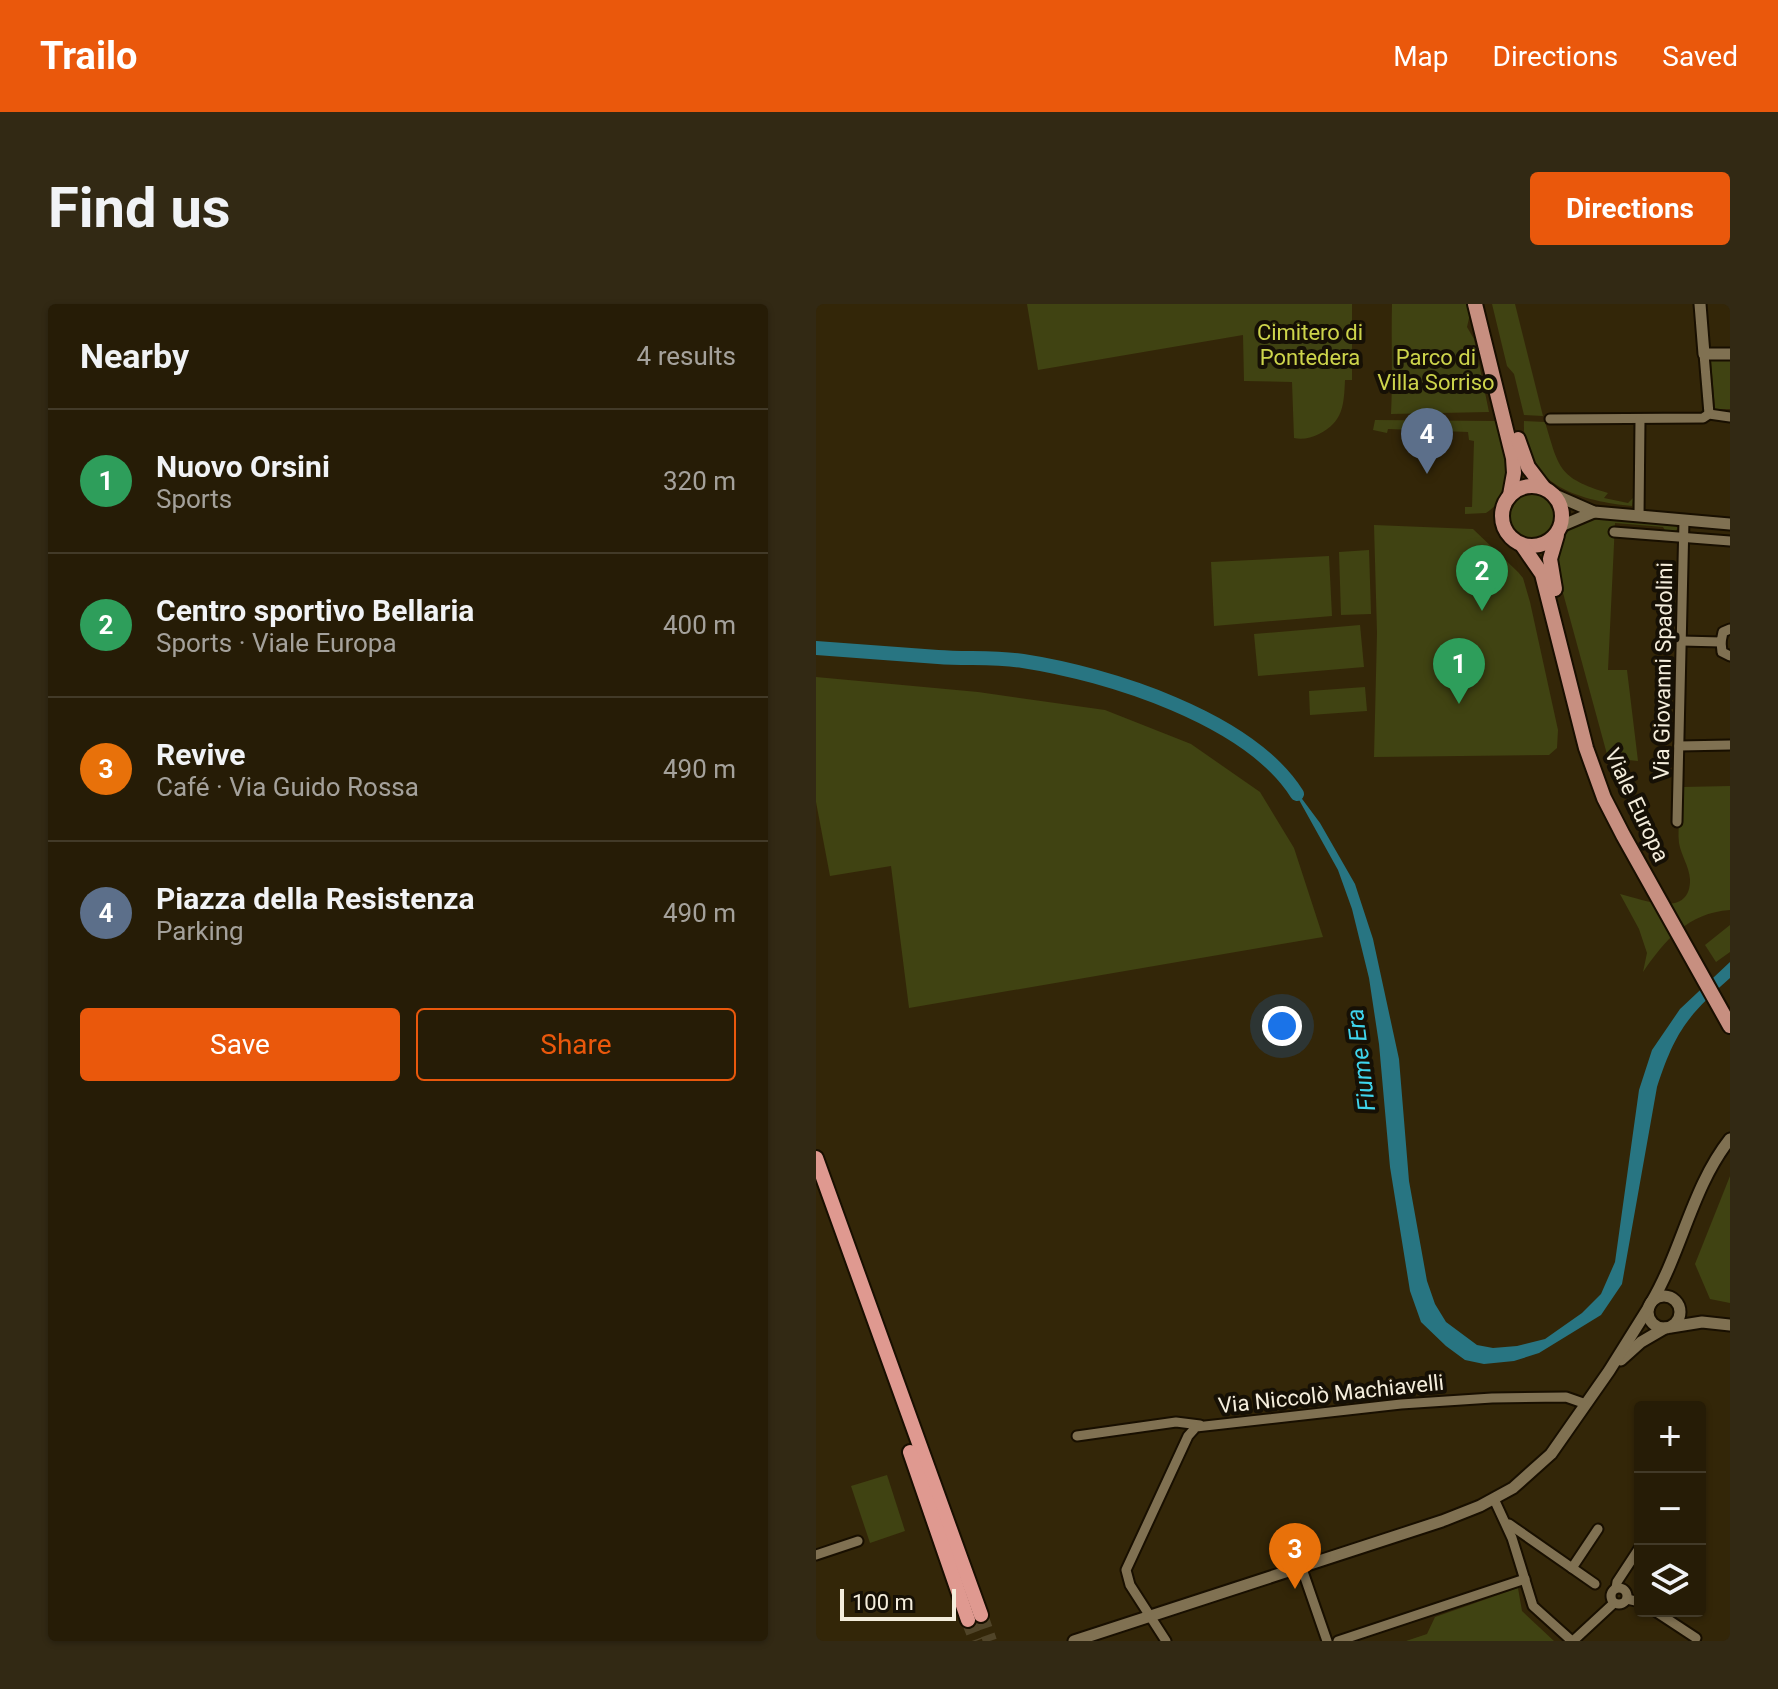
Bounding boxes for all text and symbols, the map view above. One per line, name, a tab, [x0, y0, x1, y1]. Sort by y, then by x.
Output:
text: Trailo	[40, 34, 137, 78]
text: Map	[1393, 40, 1449, 73]
text: Directions	[1493, 40, 1618, 73]
text: Saved	[1662, 40, 1738, 73]
button: Directions	[1530, 172, 1730, 245]
text: Find us	[48, 175, 231, 241]
park label: Cimitero di Pontedera	[1257, 320, 1363, 370]
text: Nearby	[80, 336, 189, 376]
text: 4 results	[637, 341, 736, 371]
park label: Parco di Villa Sorriso	[1377, 345, 1495, 395]
pin: 4	[1401, 408, 1453, 474]
text: Nuovo Orsini	[156, 449, 330, 484]
text: 1	[99, 466, 113, 496]
text: 320 m	[663, 466, 736, 496]
text: Sports	[156, 484, 232, 514]
pin: 2	[1456, 545, 1508, 611]
street label: Via Giovanni Spadolini	[1649, 562, 1677, 780]
text: Centro sportivo Bellaria	[156, 593, 474, 628]
text: 2	[99, 610, 113, 640]
text: 400 m	[663, 610, 736, 640]
text: Sports · Viale Europa	[156, 628, 397, 658]
pin: 1	[1433, 638, 1485, 704]
text: Revive	[156, 737, 246, 772]
street label: Viale Europa	[1600, 744, 1674, 866]
text: 3	[99, 754, 113, 784]
text: 490 m	[663, 754, 736, 784]
text: Café · Via Guido Rossa	[156, 772, 419, 802]
text: Piazza della Resistenza	[156, 881, 475, 916]
text: 4	[99, 898, 113, 928]
text: 490 m	[663, 898, 736, 928]
text: Parking	[156, 916, 244, 946]
your location	[1262, 1006, 1302, 1046]
water label: Fiume Era	[1341, 1007, 1381, 1113]
button: Save	[80, 1008, 400, 1081]
button: Share	[416, 1008, 736, 1081]
street label: Via Niccolò Machiavelli	[1217, 1370, 1445, 1418]
map controls	[1634, 1401, 1706, 1617]
button: +	[1634, 1401, 1706, 1473]
button: −	[1634, 1473, 1706, 1545]
pin: 3	[1269, 1523, 1321, 1589]
button: layers	[1634, 1545, 1706, 1617]
scale bar	[840, 1585, 956, 1621]
text: 100 m	[852, 1590, 914, 1615]

